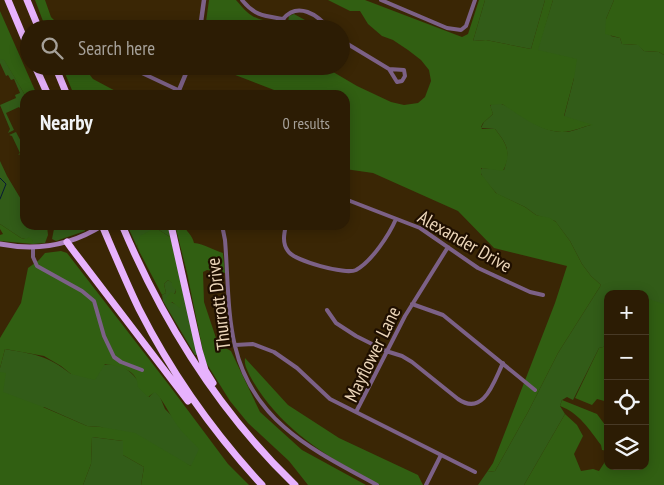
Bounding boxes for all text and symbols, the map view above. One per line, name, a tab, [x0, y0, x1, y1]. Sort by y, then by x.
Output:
search box	[20, 20, 350, 75]
icon: search	[38, 34, 66, 62]
text: Search here	[78, 36, 155, 60]
text: Nearby	[40, 109, 93, 136]
text: 0 results	[283, 113, 330, 133]
street label: Alexander Drive	[414, 204, 516, 278]
street label: Thurrott Drive	[200, 256, 236, 351]
map controls	[604, 290, 649, 470]
button: +	[604, 290, 649, 335]
street label: Mayflower Lane	[339, 302, 405, 406]
button: −	[604, 335, 649, 380]
button: locate	[604, 380, 649, 425]
button: layers	[604, 425, 649, 470]

